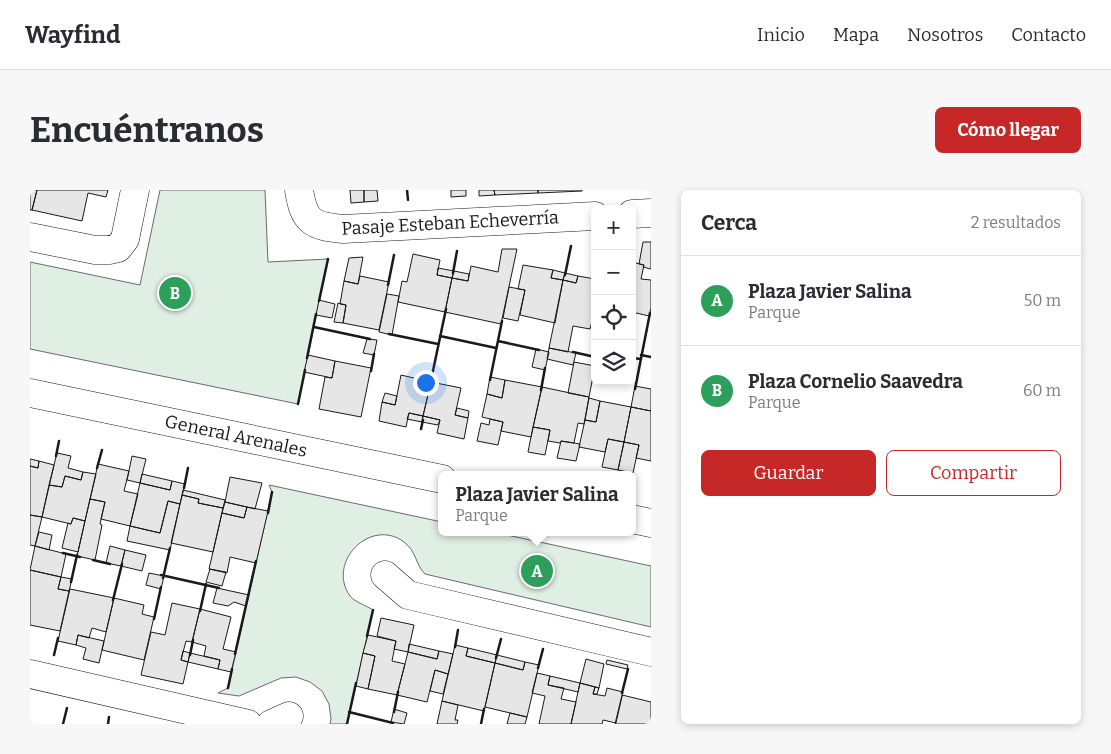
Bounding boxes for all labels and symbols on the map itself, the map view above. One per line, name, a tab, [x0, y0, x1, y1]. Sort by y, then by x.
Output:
street label: Pasaje Esteban Echeverría	[341, 206, 559, 240]
pin: B	[159, 274, 191, 312]
your location	[413, 370, 439, 396]
street label: General Arenales	[163, 410, 309, 462]
pin: A	[521, 552, 553, 590]

